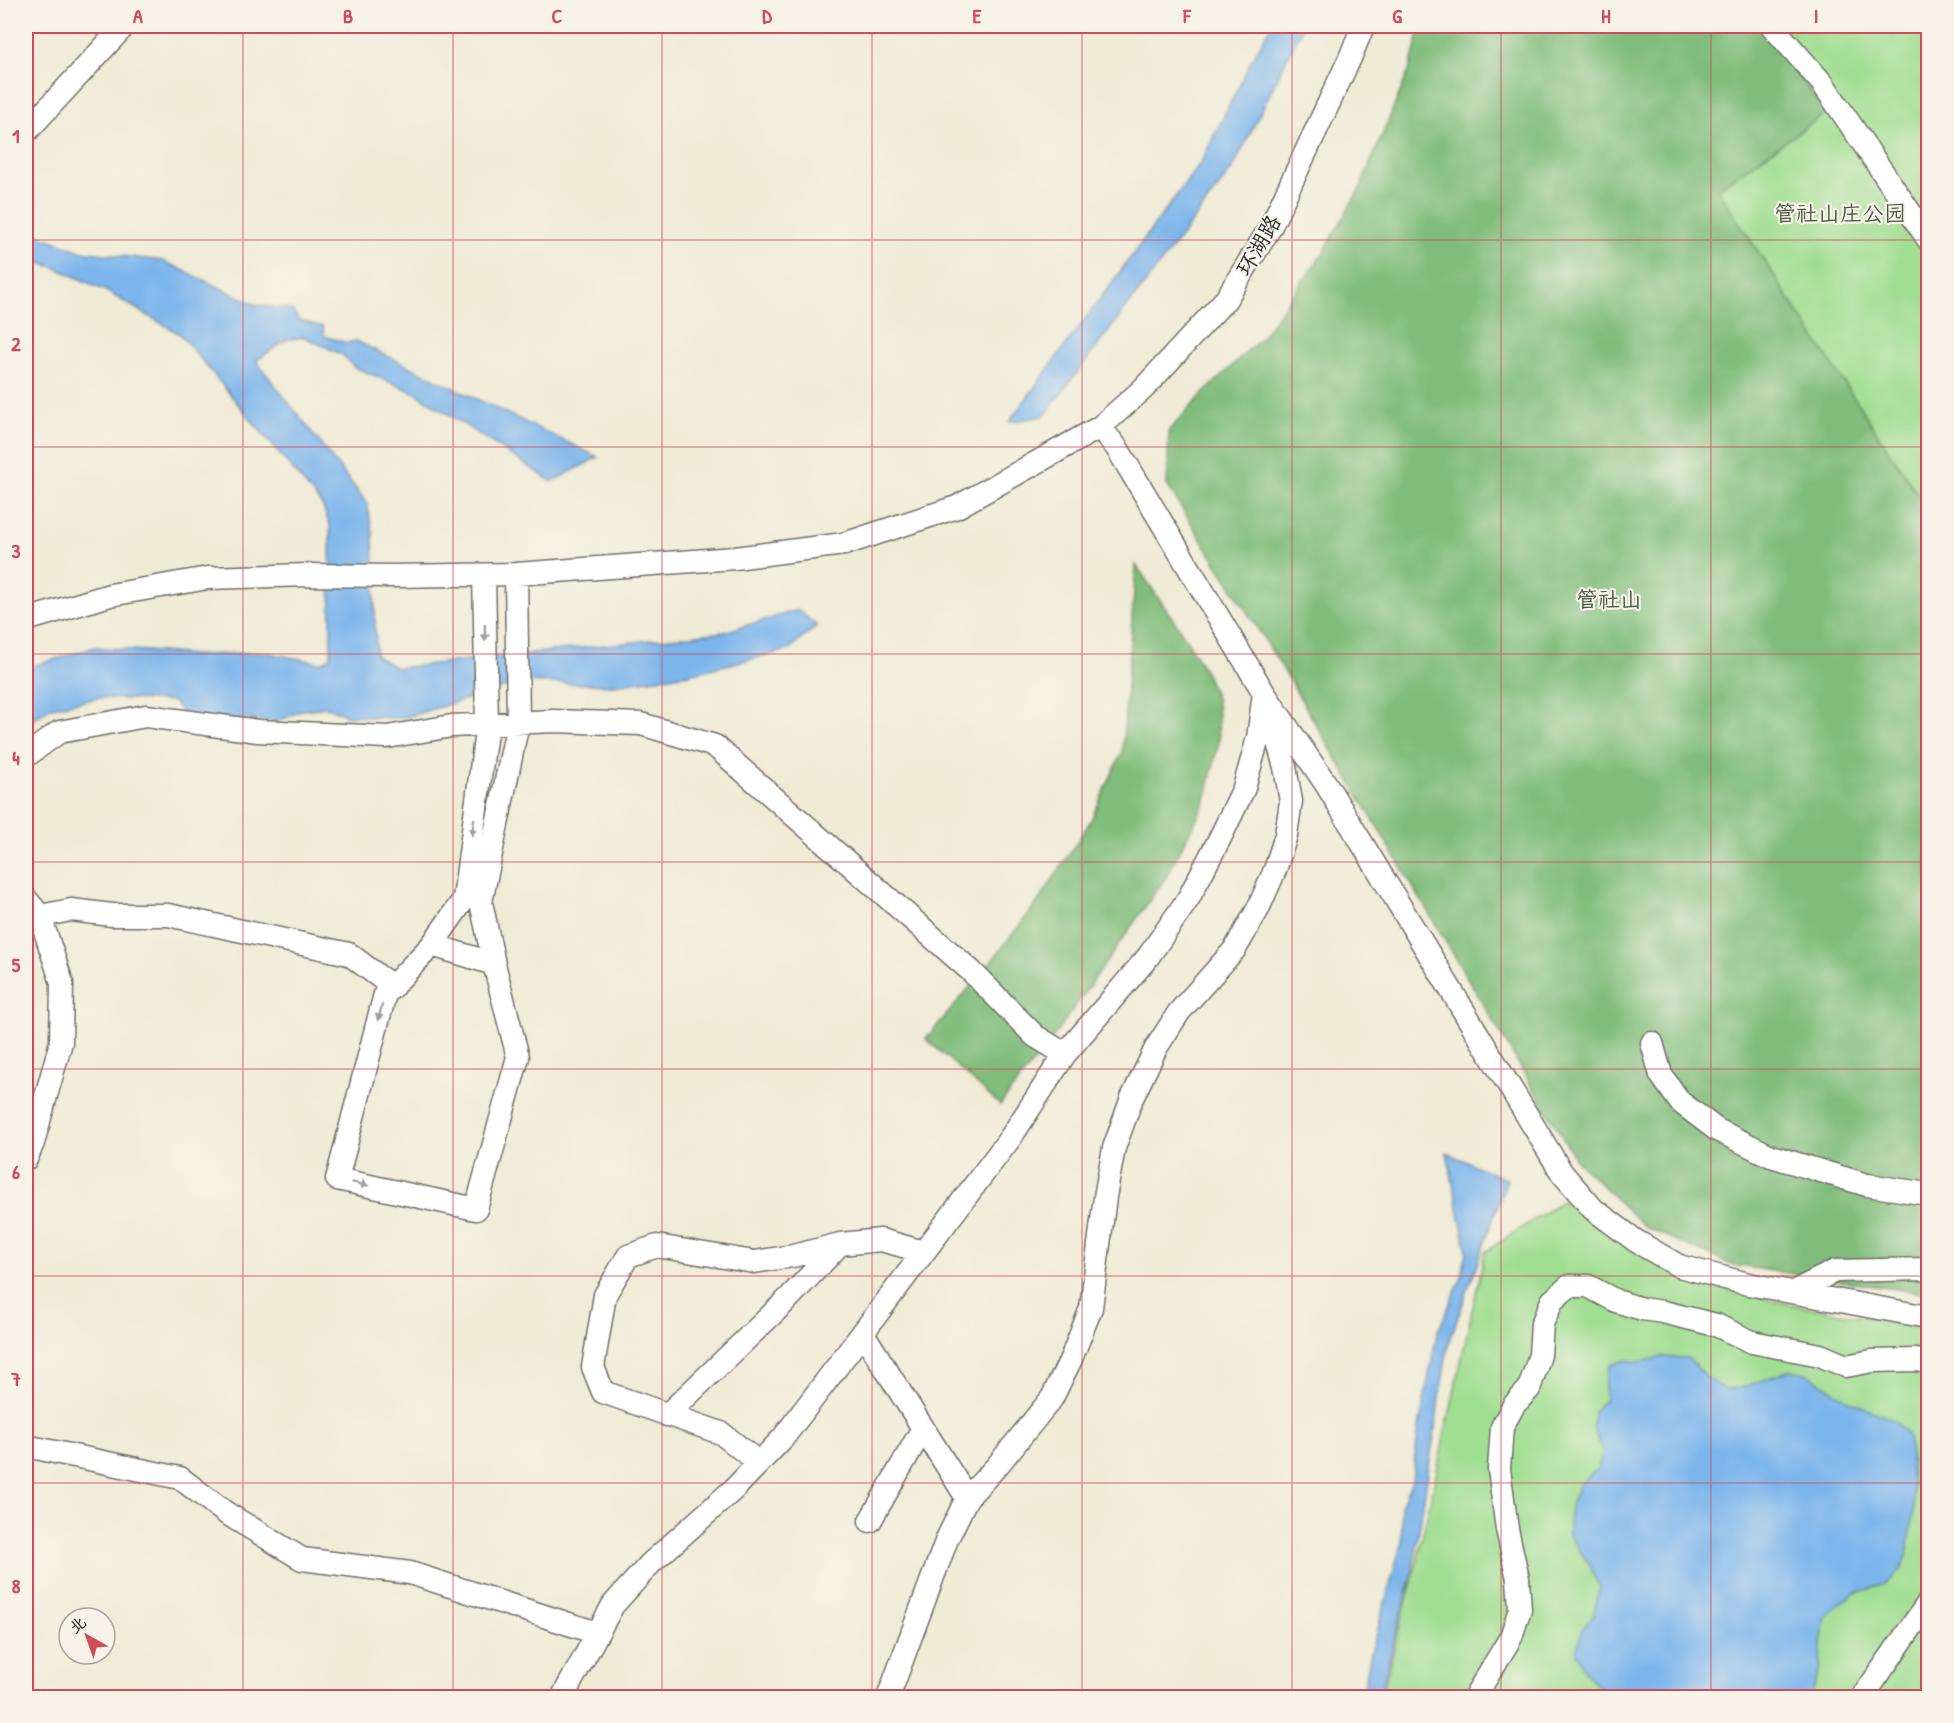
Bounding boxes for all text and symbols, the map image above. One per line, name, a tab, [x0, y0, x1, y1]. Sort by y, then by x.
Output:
text: A	[133, 2, 143, 29]
text: B	[343, 2, 353, 29]
text: C	[552, 2, 563, 29]
text: D	[762, 2, 772, 29]
text: E	[973, 2, 982, 29]
text: F	[1182, 2, 1192, 29]
text: G	[1392, 2, 1402, 29]
text: H	[1601, 2, 1611, 29]
text: I	[1814, 2, 1818, 29]
text: 1	[12, 122, 20, 149]
park label: 管社山庄公园	[1774, 198, 1906, 228]
street label: 环湖路	[1229, 209, 1287, 281]
text: 2	[11, 330, 21, 357]
text: 3	[12, 537, 21, 564]
park label: 管社山	[1576, 584, 1642, 614]
one-way arrow	[480, 624, 490, 643]
text: 4	[12, 744, 20, 771]
one-way arrow	[469, 818, 478, 837]
text: 5	[12, 951, 21, 978]
one-way arrow	[375, 1004, 385, 1023]
text: 6	[12, 1158, 20, 1185]
one-way arrow	[351, 1180, 370, 1189]
text: 7	[10, 1365, 21, 1392]
text: 8	[12, 1572, 21, 1599]
north arrow	[57, 1606, 117, 1666]
text: 北	[64, 1611, 91, 1638]

